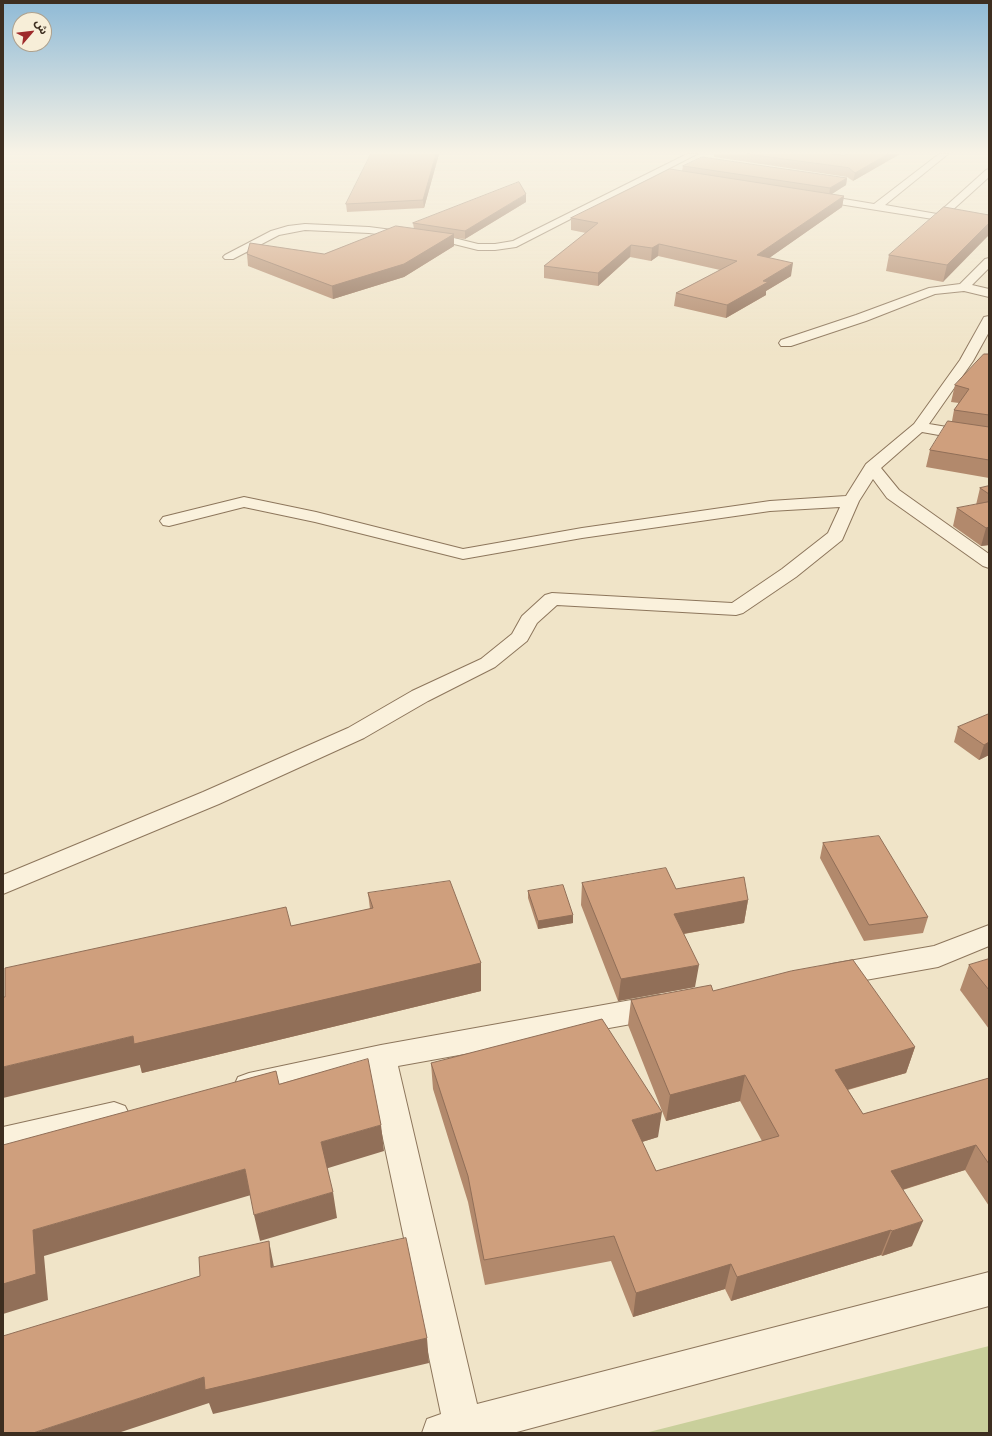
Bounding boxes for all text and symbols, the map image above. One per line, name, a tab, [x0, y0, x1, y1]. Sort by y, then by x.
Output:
north arrow	[12, 12, 52, 52]
text: ش	[32, 17, 51, 37]

